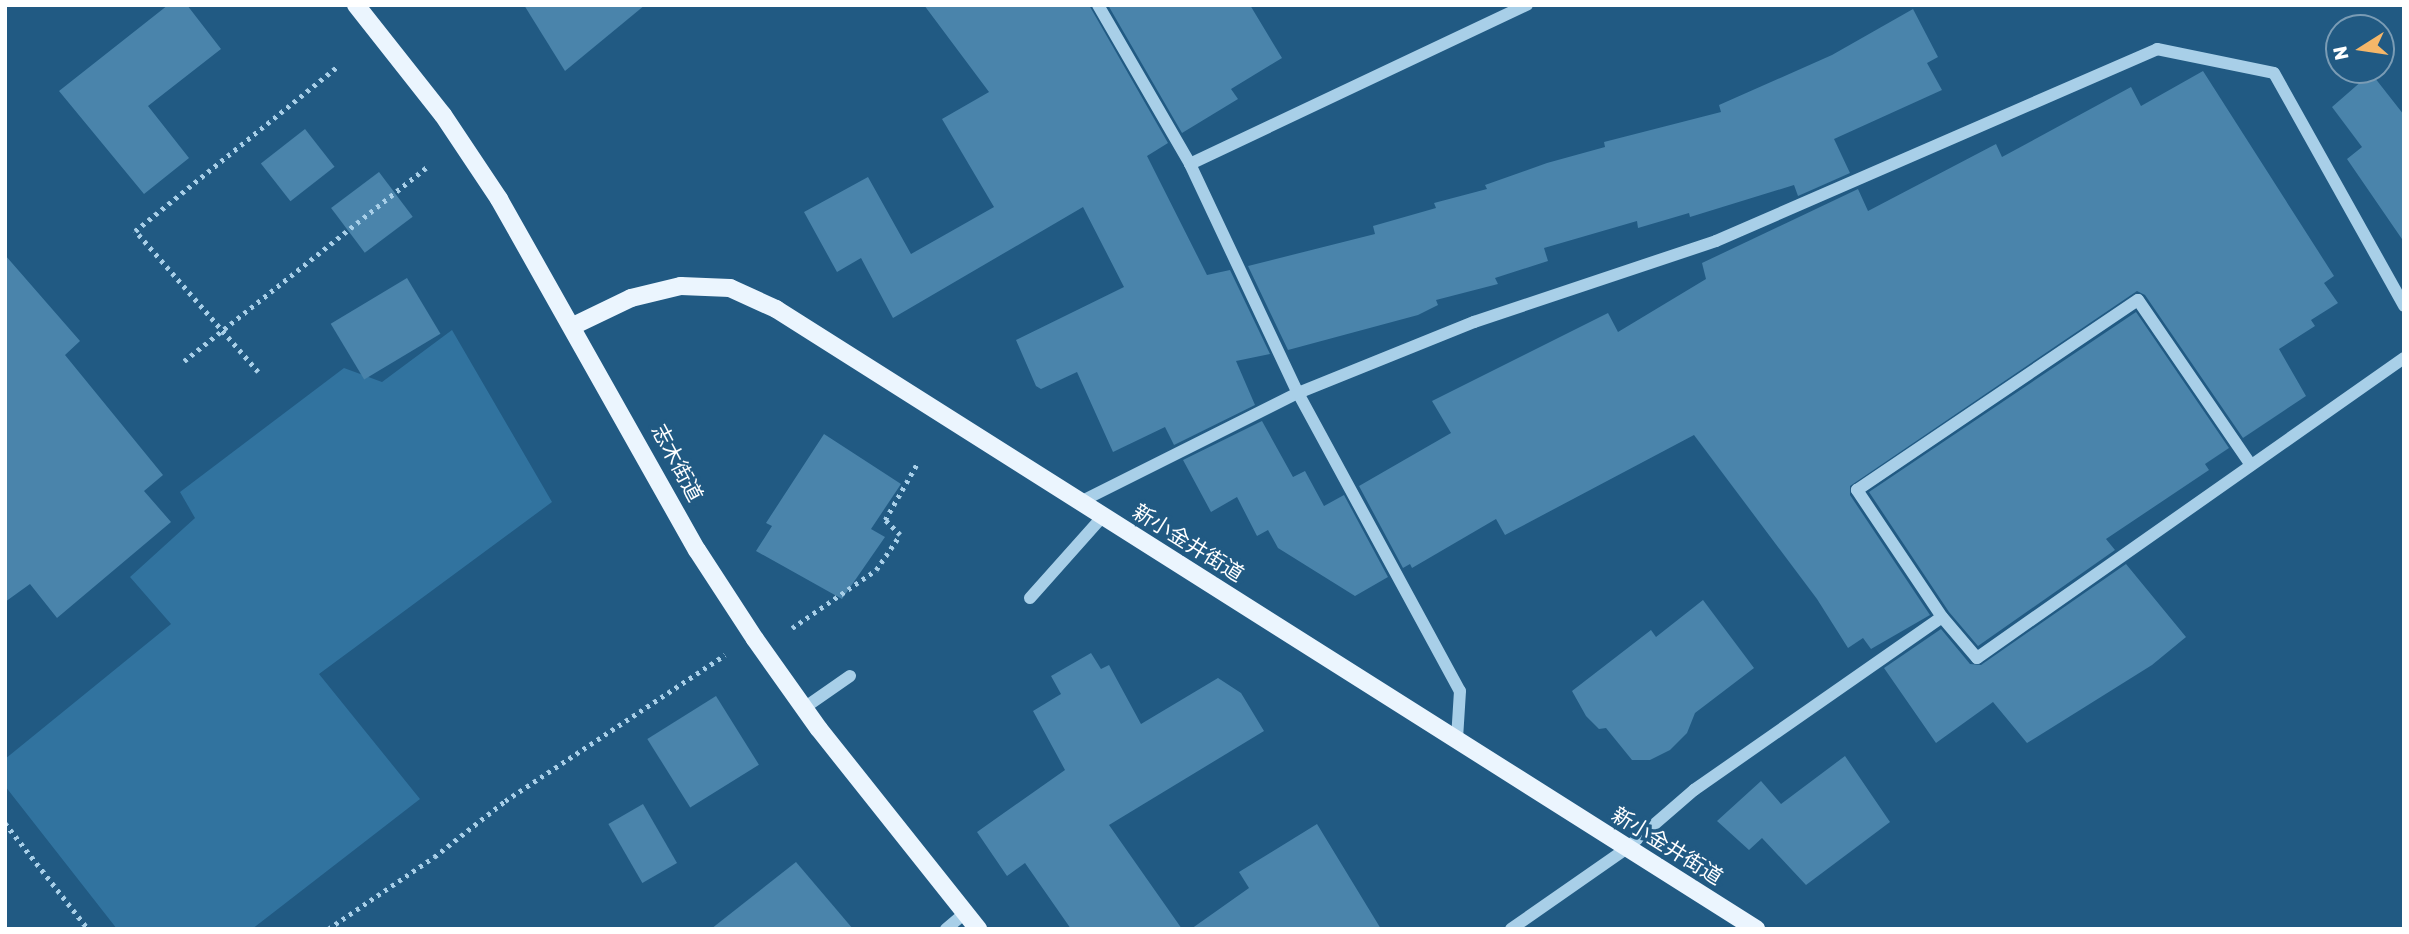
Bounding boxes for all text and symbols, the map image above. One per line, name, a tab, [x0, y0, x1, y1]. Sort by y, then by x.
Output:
north arrow	[2325, 14, 2395, 84]
text: N	[2328, 44, 2354, 62]
street label: 志木街道	[646, 420, 708, 506]
street label: 新小金井街道	[1128, 499, 1248, 587]
street label: 新小金井街道	[1607, 802, 1727, 890]

